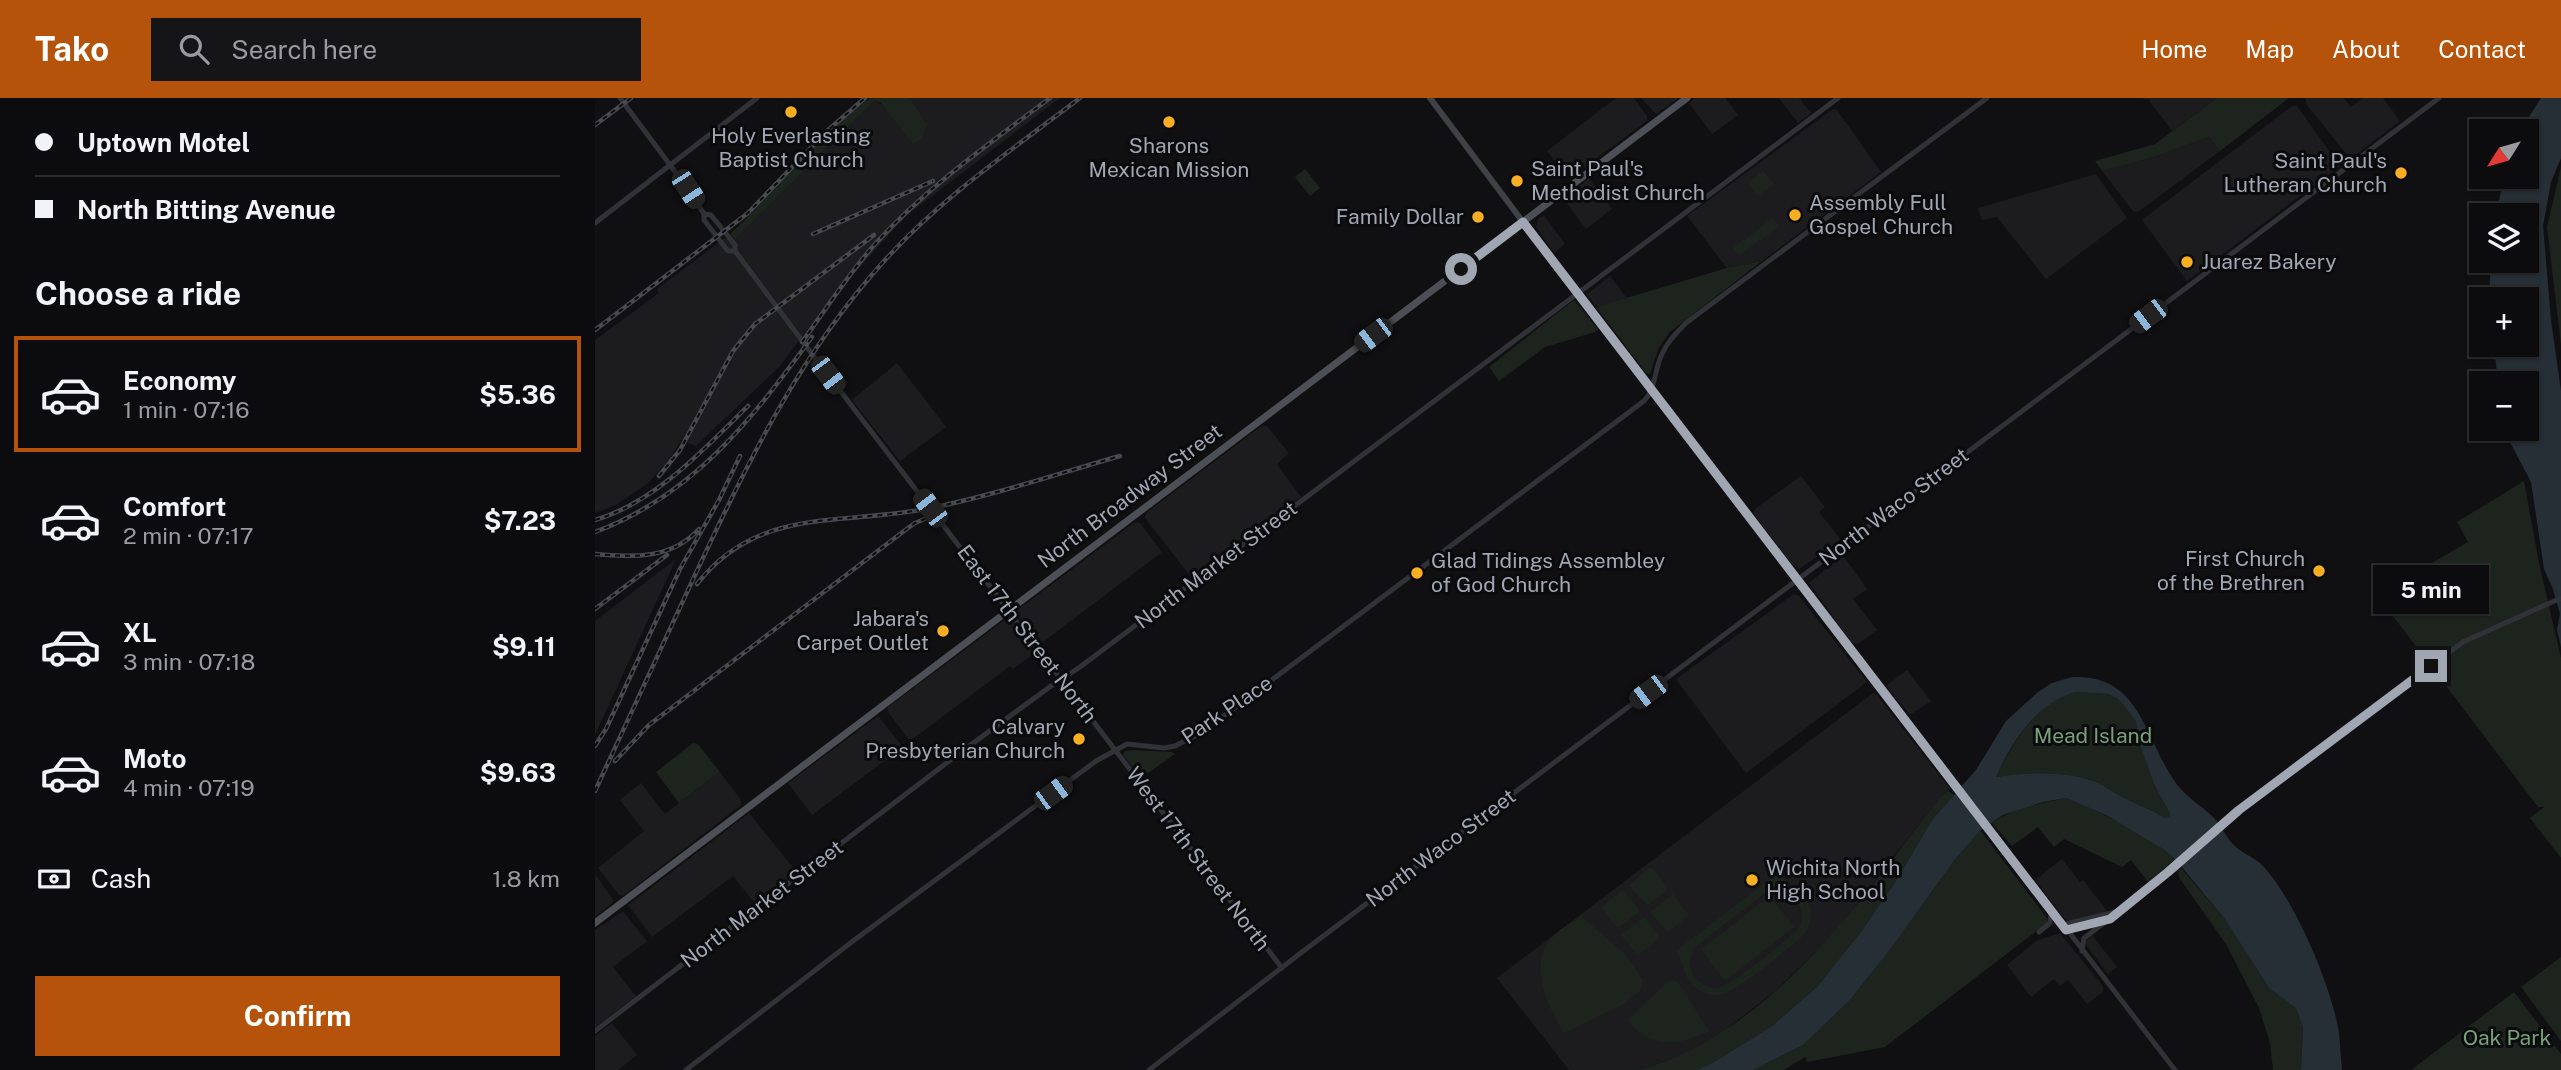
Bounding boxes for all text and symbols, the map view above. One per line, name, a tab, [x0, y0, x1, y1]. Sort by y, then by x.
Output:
search box	[151, 18, 641, 81]
text: Tako	[35, 30, 109, 68]
icon: search	[175, 30, 213, 68]
text: Search here	[231, 34, 377, 65]
text: Home	[2141, 35, 2207, 63]
text: Map	[2245, 35, 2294, 63]
text: About	[2332, 35, 2400, 63]
text: Contact	[2438, 35, 2526, 63]
marker: Holy Everlasting Baptist Church	[783, 104, 799, 120]
marker: Sharons Mexican Mission	[1161, 114, 1177, 130]
north arrow	[2469, 119, 2539, 189]
map controls	[2469, 119, 2539, 441]
place label: Holy Everlasting Baptist Church	[711, 123, 871, 172]
text: Uptown Motel	[77, 127, 250, 158]
place label: Sharons Mexican Mission	[1089, 133, 1249, 182]
place label: Saint Paul's Lutheran Church	[2223, 148, 2387, 197]
place label: Saint Paul's Methodist Church	[1531, 156, 1705, 205]
marker: Saint Paul's Lutheran Church	[2393, 165, 2409, 181]
car	[668, 166, 709, 212]
marker: Saint Paul's Methodist Church	[1509, 173, 1525, 189]
place label: Assembly Full Gospel Church	[1809, 190, 1953, 239]
text: North Bitting Avenue	[77, 194, 336, 225]
button: layers	[2469, 203, 2539, 273]
place label: Family Dollar	[1336, 204, 1464, 229]
marker: Assembly Full Gospel Church	[1787, 207, 1803, 223]
marker: Family Dollar	[1470, 209, 1486, 225]
place label: Juarez Bakery	[2201, 249, 2336, 274]
route start	[1445, 253, 1477, 285]
marker: Juarez Bakery	[2179, 254, 2195, 270]
text: Choose a ride	[35, 275, 241, 312]
button: +	[2469, 287, 2539, 357]
car	[2125, 295, 2172, 337]
car	[1350, 314, 1397, 356]
car	[807, 352, 850, 398]
icon: car	[39, 363, 102, 426]
text: Economy	[123, 365, 236, 396]
button: −	[2469, 371, 2539, 441]
text: $5.36	[479, 379, 556, 410]
text: 1 min · 07:16	[123, 396, 250, 423]
street label: North Broadway Street	[1033, 418, 1227, 573]
street label: North Waco Street	[1814, 442, 1973, 571]
car	[909, 485, 952, 531]
icon: car	[39, 489, 102, 552]
text: Comfort	[123, 491, 226, 522]
street label: North Market Street	[1130, 495, 1302, 634]
text: $7.23	[484, 505, 556, 536]
text: 2 min · 07:17	[123, 522, 253, 549]
street label: East 17th Street North	[952, 540, 1103, 728]
place label: First Church of the Brethren	[2157, 546, 2305, 595]
place label: Glad Tidings Assembley of God Church	[1431, 548, 1665, 597]
marker: First Church of the Brethren	[2311, 563, 2327, 579]
callout: 5 min	[2373, 564, 2489, 614]
marker: Glad Tidings Assembley of God Church	[1409, 565, 1425, 581]
text: 5 min	[2400, 576, 2462, 603]
place label: Jabara's Carpet Outlet	[796, 606, 929, 655]
icon: car	[39, 615, 102, 678]
text: XL	[123, 617, 157, 648]
marker: Jabara's Carpet Outlet	[935, 623, 951, 639]
text: $9.11	[492, 631, 556, 662]
text: 3 min · 07:18	[123, 648, 255, 675]
route end	[2415, 650, 2447, 682]
street label: Park Place	[1176, 670, 1277, 749]
car	[1625, 671, 1672, 713]
place label: Calvary Presbyterian Church	[865, 714, 1065, 763]
park label: Mead Island	[2034, 723, 2152, 748]
marker: Calvary Presbyterian Church	[1071, 731, 1087, 747]
icon: car	[39, 741, 102, 804]
text: Moto	[123, 743, 186, 774]
text: $9.63	[480, 757, 556, 788]
street label: West 17th Street North	[1121, 762, 1276, 955]
car	[1030, 772, 1077, 814]
text: 4 min · 07:19	[123, 774, 255, 801]
street label: North Waco Street	[1361, 783, 1520, 912]
street label: North Market Street	[676, 834, 848, 973]
place label: Wichita North High School	[1766, 855, 1900, 904]
icon: cash	[35, 860, 73, 898]
text: Cash	[91, 863, 151, 894]
text: 1.8 km	[492, 865, 560, 892]
marker: Wichita North High School	[1744, 872, 1760, 888]
button: Confirm	[35, 976, 560, 1056]
park label: Oak Park	[2463, 1025, 2551, 1050]

